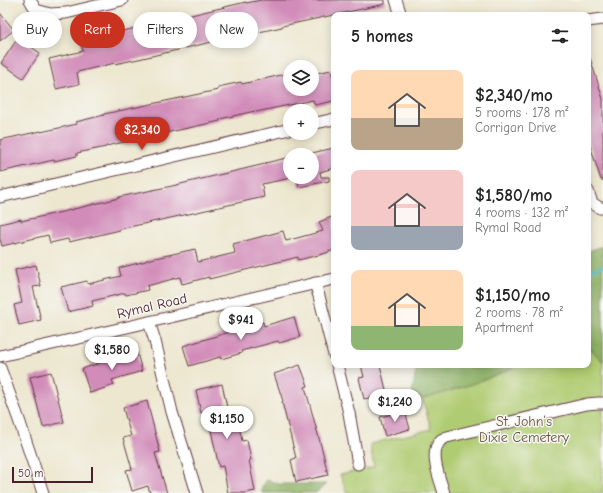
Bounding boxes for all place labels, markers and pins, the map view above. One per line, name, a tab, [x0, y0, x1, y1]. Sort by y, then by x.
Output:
pin: $2,340	[109, 117, 175, 151]
pin: $941	[217, 307, 265, 341]
pin: $1,580	[79, 337, 145, 371]
pin: $1,240	[362, 389, 428, 423]
pin: $1,150	[194, 406, 260, 440]

